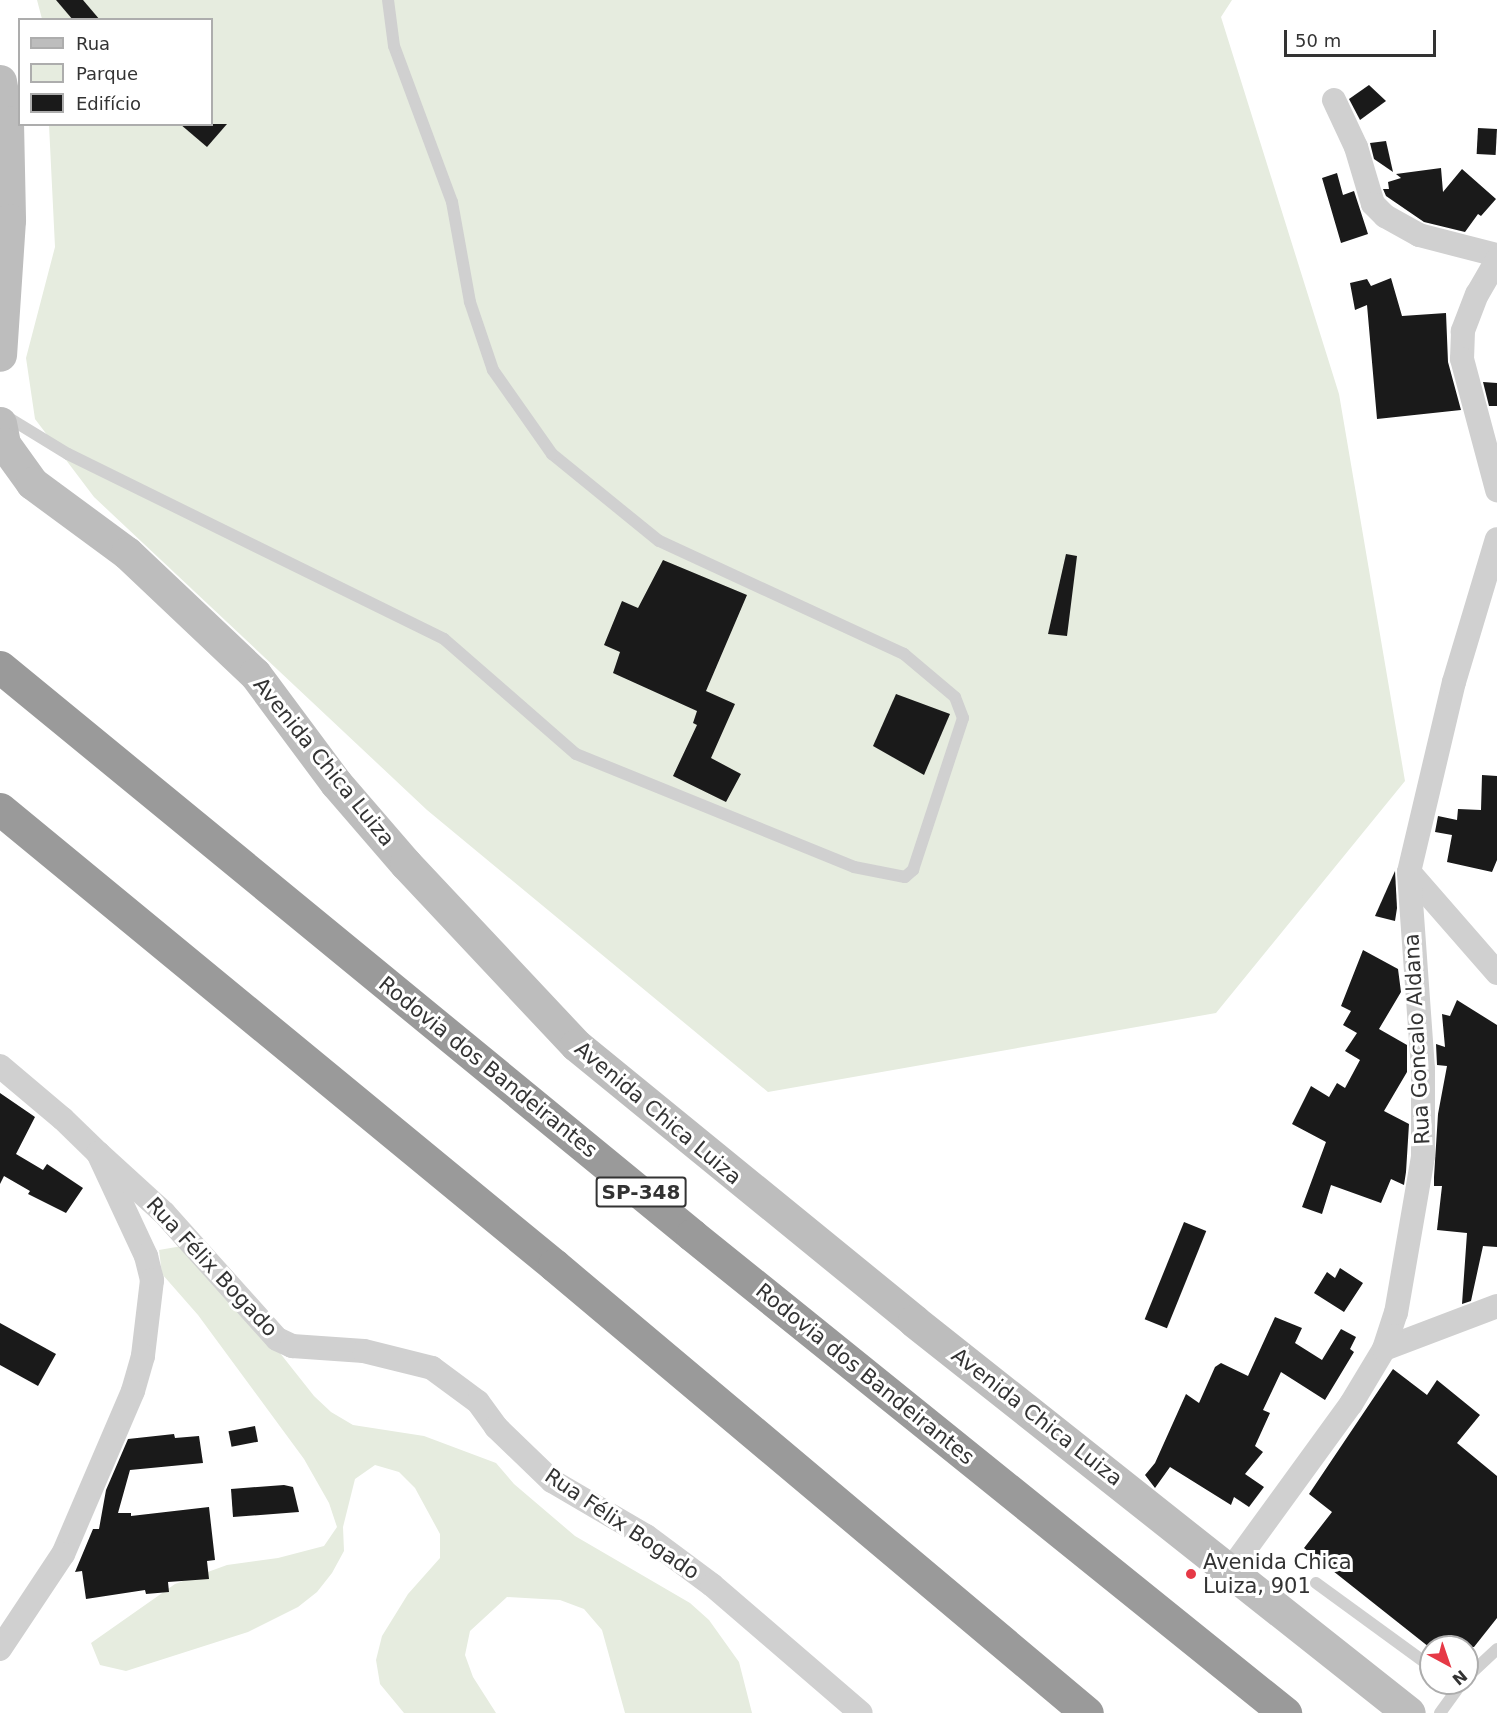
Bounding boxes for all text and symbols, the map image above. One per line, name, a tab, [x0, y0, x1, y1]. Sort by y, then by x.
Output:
legend	[18, 18, 213, 126]
scale bar	[1287, 18, 1438, 56]
text: 50 m	[1295, 30, 1341, 51]
text: Rua	[76, 33, 110, 54]
text: Parque	[76, 63, 138, 84]
text: Edifício	[76, 93, 141, 114]
street label: Avenida Chica Luiza	[248, 673, 400, 851]
street label: Rua Goncalo Aldana	[1399, 933, 1435, 1145]
street label: Rodovia dos Bandeirantes	[374, 971, 602, 1163]
street label: Avenida Chica Luiza	[570, 1036, 746, 1190]
road number: SP-348	[594, 1175, 688, 1209]
street label: Rua Félix Bogado	[141, 1192, 283, 1342]
street label: Rodovia dos Bandeirantes	[751, 1278, 979, 1470]
street label: Avenida Chica Luiza	[947, 1342, 1127, 1492]
street label: Rua Félix Bogado	[540, 1463, 704, 1585]
place label: Avenida Chica Luiza, 901	[1203, 1549, 1352, 1599]
marker: Avenida Chica Luiza, 901	[1184, 1567, 1198, 1581]
north arrow	[1419, 1635, 1479, 1695]
text: N	[1448, 1666, 1471, 1689]

